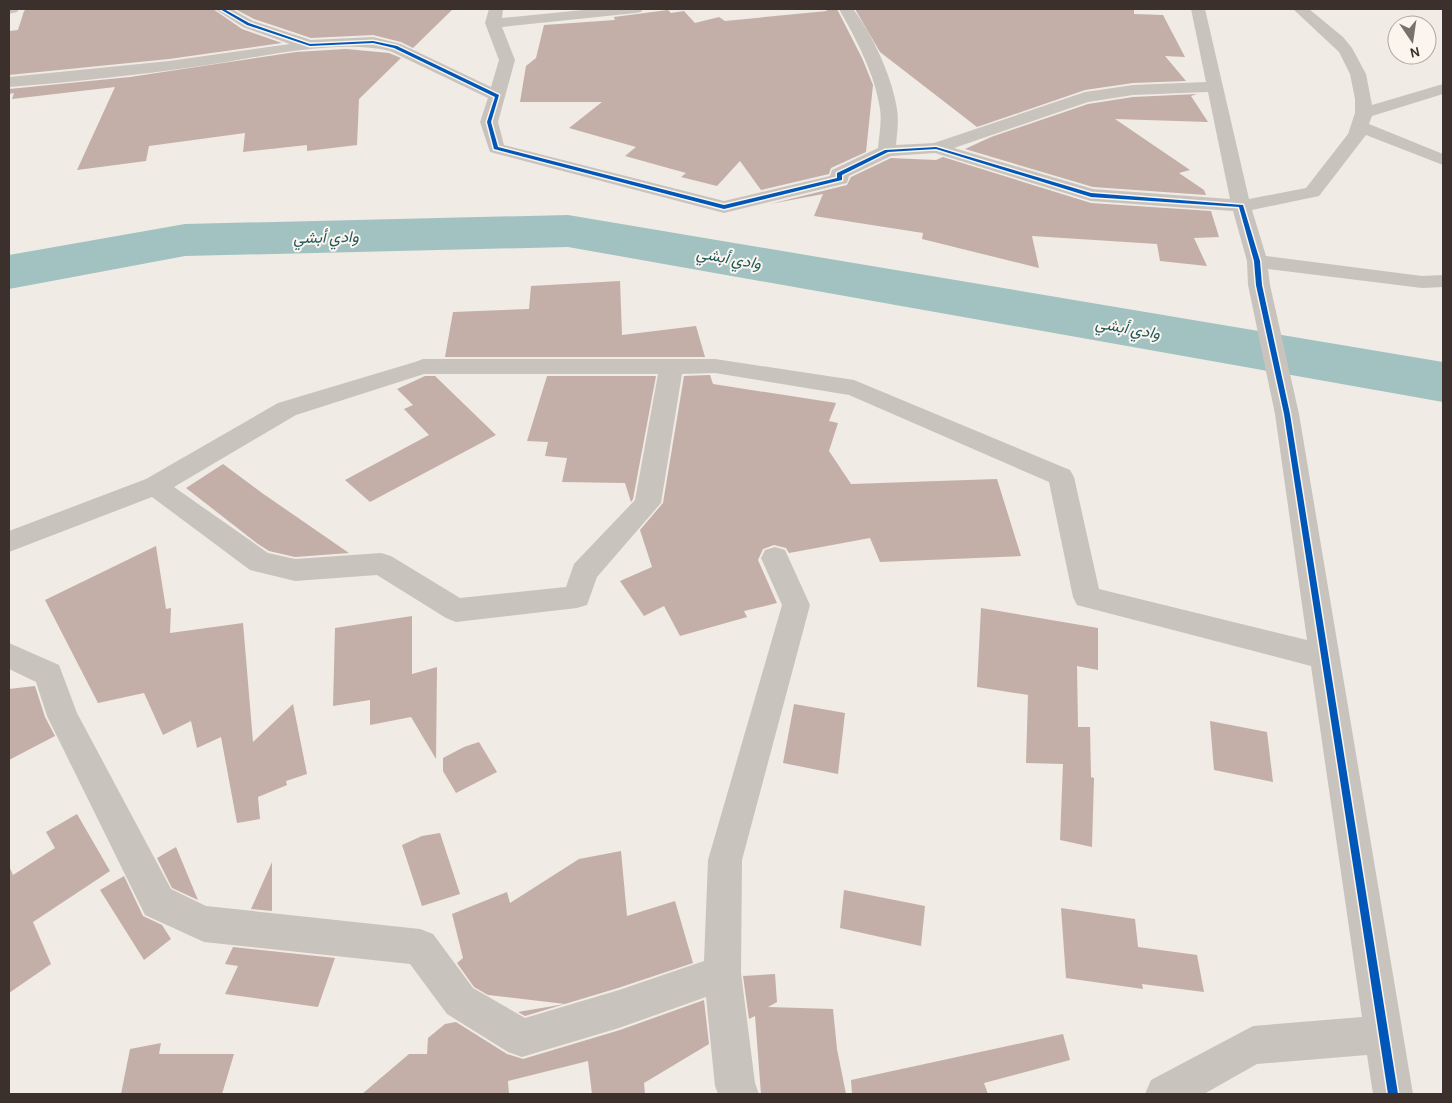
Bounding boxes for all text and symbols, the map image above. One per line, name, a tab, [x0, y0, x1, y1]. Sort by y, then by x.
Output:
north arrow	[1387, 15, 1437, 65]
text: N	[1408, 43, 1422, 62]
water label: وادي أبشي	[293, 227, 359, 251]
water label: وادي أبشي	[694, 243, 763, 277]
water label: وادي أبشي	[1093, 313, 1162, 347]

